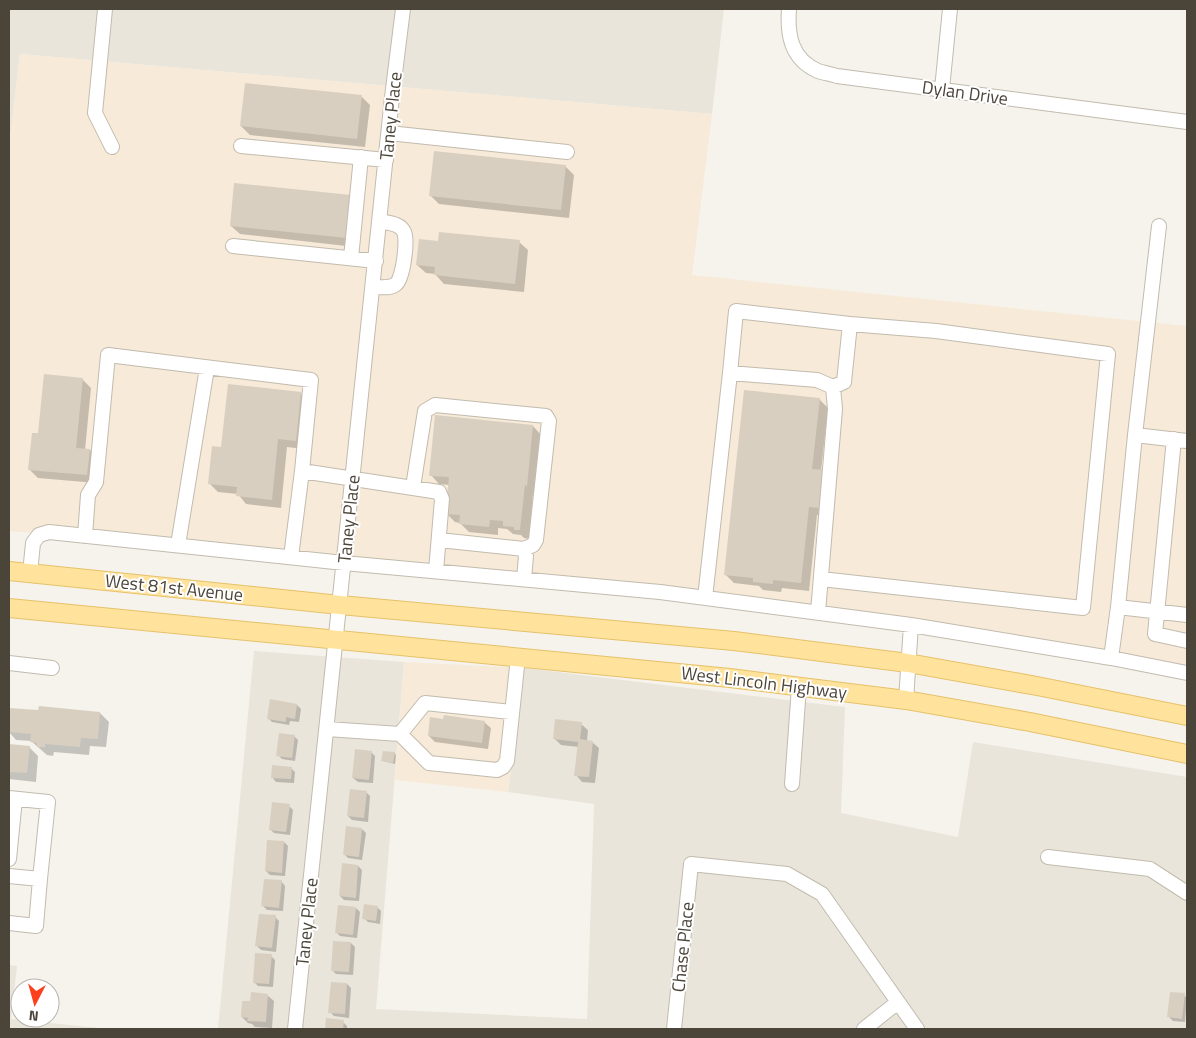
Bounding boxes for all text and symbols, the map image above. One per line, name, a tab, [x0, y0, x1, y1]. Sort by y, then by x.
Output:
street label: Taney Place	[372, 70, 409, 162]
street label: Dylan Drive	[920, 73, 1010, 112]
street label: Taney Place	[330, 473, 367, 565]
street label: West 81st Avenue	[104, 567, 244, 608]
street label: West Lincoln Highway	[680, 659, 849, 706]
street label: Taney Place	[288, 876, 325, 968]
street label: Chase Place	[664, 900, 701, 993]
north arrow	[10, 978, 60, 1028]
text: N	[28, 1005, 40, 1027]

